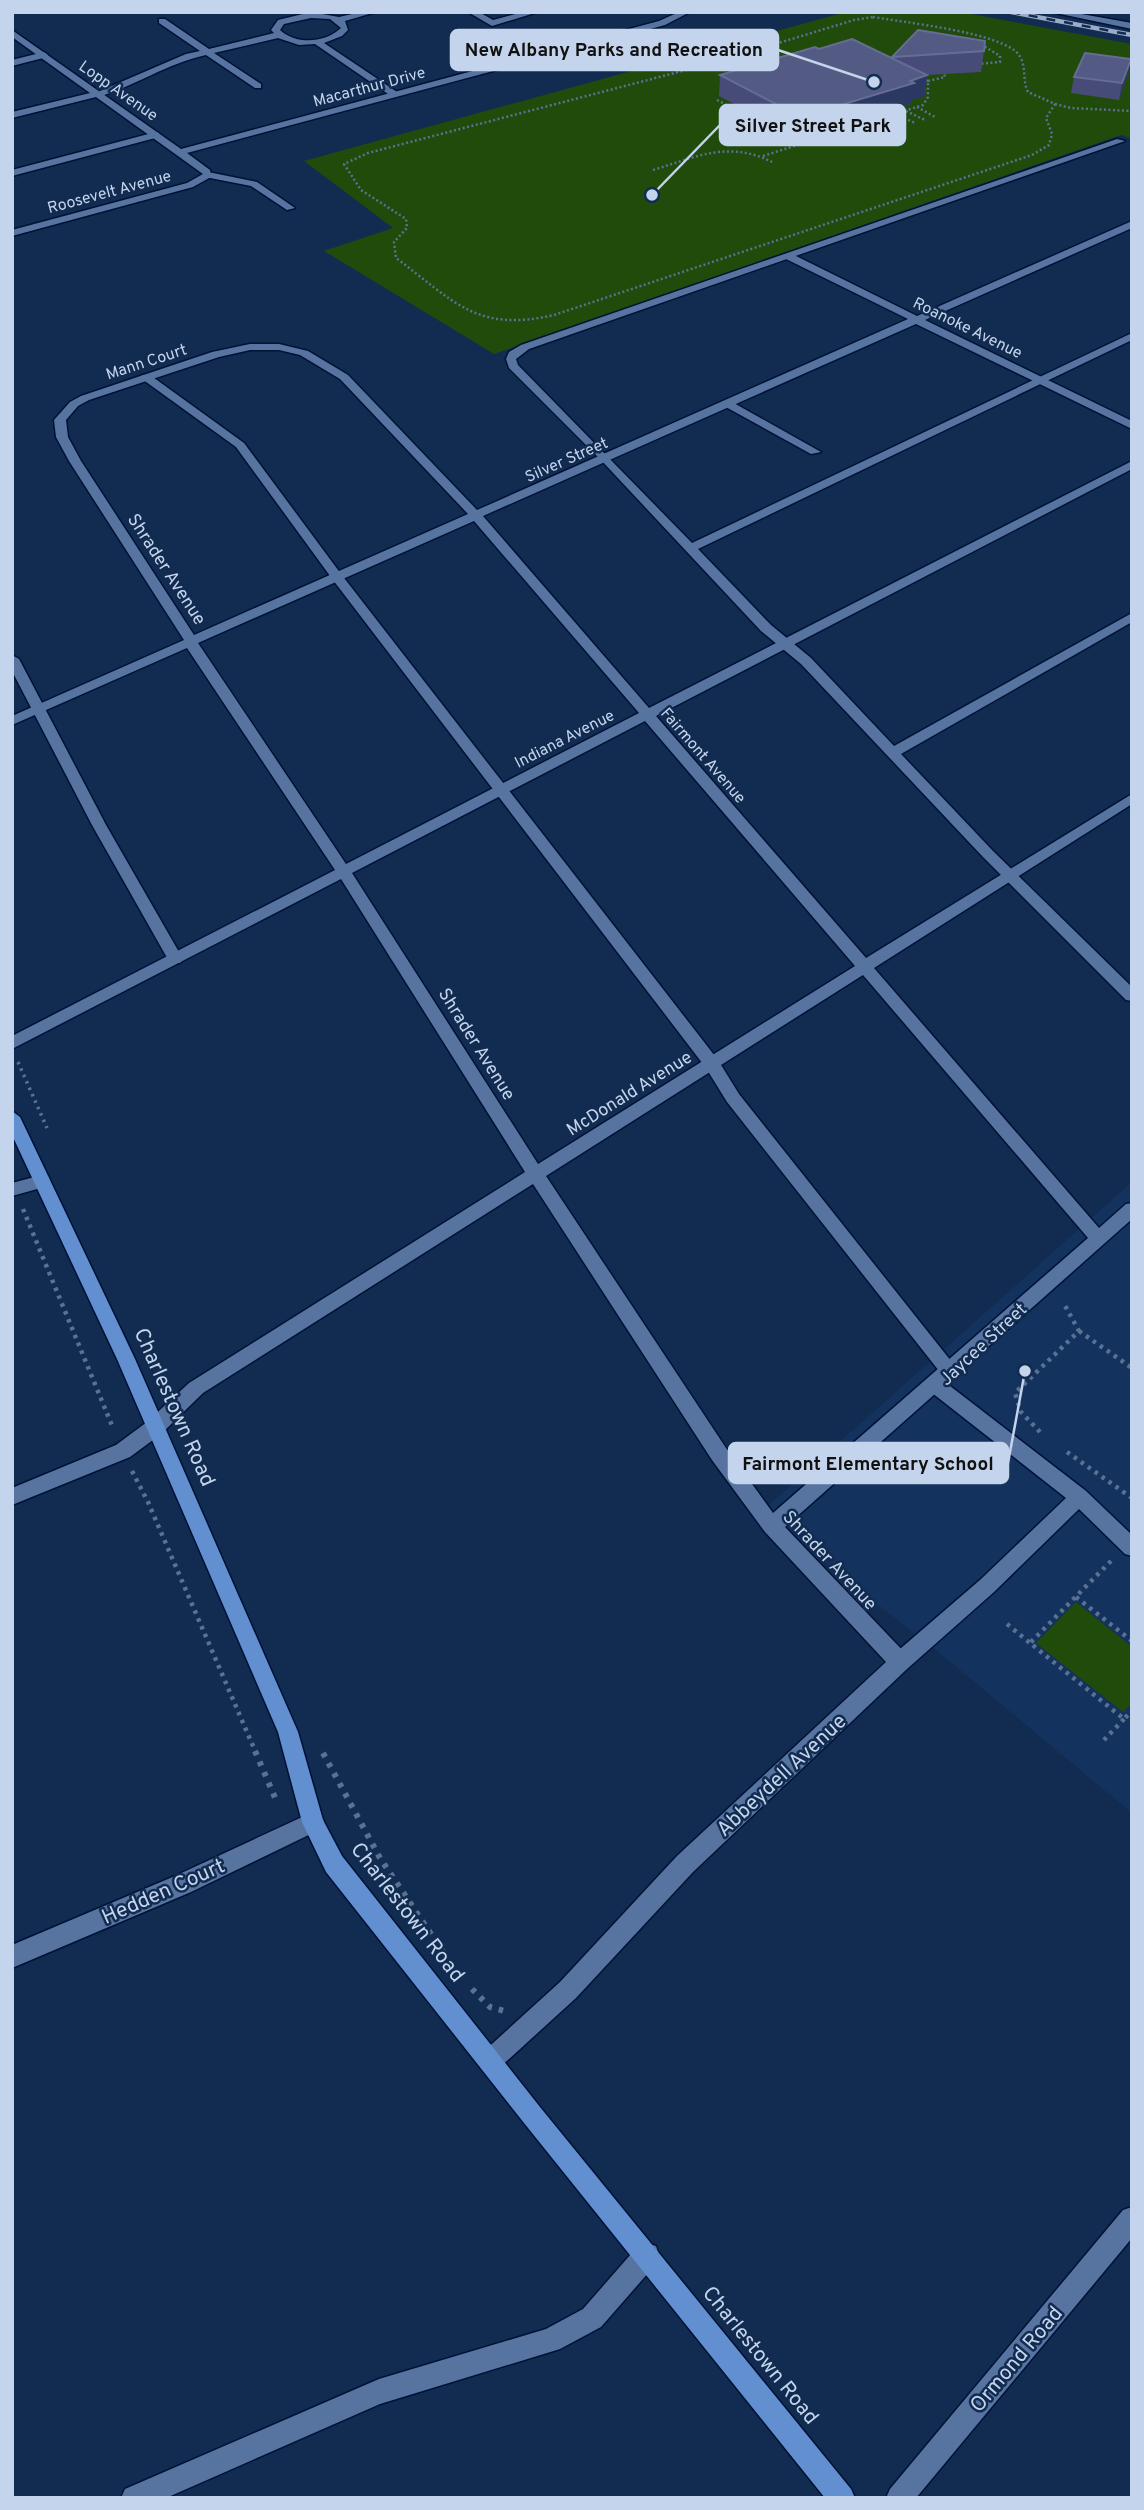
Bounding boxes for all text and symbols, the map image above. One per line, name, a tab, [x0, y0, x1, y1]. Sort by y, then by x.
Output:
callout: New Albany Parks and Recreation	[451, 30, 778, 70]
text: New Albany Parks and Recreation	[465, 39, 763, 63]
street label: Lopp Avenue	[74, 57, 161, 126]
street label: Macarthur Drive	[311, 63, 428, 113]
callout: Silver Street Park	[720, 105, 905, 145]
text: Silver Street Park	[735, 115, 892, 139]
street label: Roosevelt Avenue	[45, 167, 174, 219]
street label: Roanoke Avenue	[909, 294, 1025, 364]
street label: Mann Court	[104, 340, 190, 385]
street label: Silver Street	[522, 434, 611, 488]
street label: Shrader Avenue	[121, 510, 210, 630]
street label: Fairmont Avenue	[655, 704, 750, 808]
street label: Indiana Avenue	[512, 706, 618, 774]
street label: Shrader Avenue	[432, 984, 519, 1105]
street label: McDonald Avenue	[563, 1046, 697, 1142]
street label: Jaycee Street	[935, 1299, 1033, 1391]
street label: Charlestown Road	[127, 1324, 221, 1491]
callout: Fairmont Elementary School	[729, 1443, 1008, 1483]
text: Fairmont Elementary School	[742, 1453, 994, 1477]
street label: Shrader Avenue	[777, 1506, 881, 1616]
street label: Abbeydell Avenue	[711, 1709, 853, 1843]
street label: Charlestown Road	[344, 1837, 470, 1989]
street label: Hedden Court	[98, 1853, 229, 1932]
street label: Charlestown Road	[696, 2281, 824, 2431]
street label: Ormond Road	[965, 2301, 1069, 2419]

